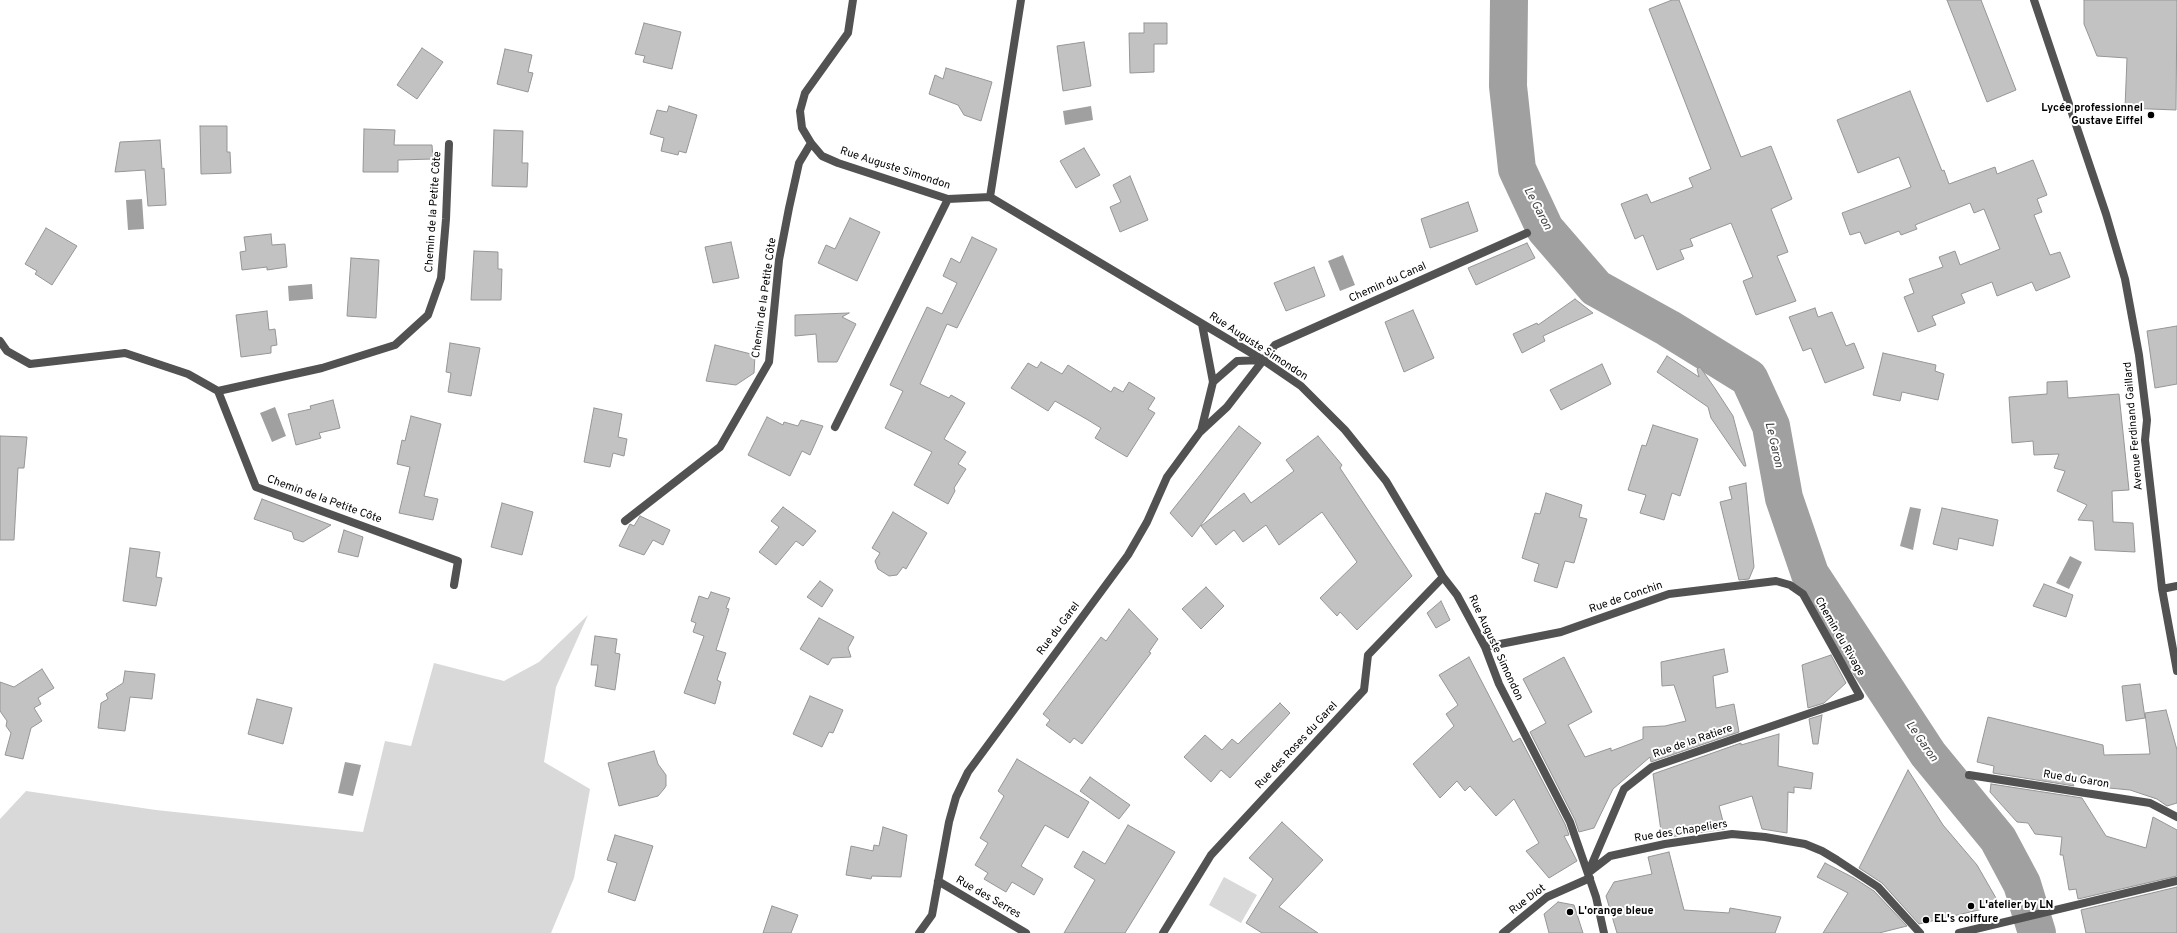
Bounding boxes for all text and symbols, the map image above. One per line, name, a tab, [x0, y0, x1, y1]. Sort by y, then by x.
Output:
place label: Lycée professionnel Gustave Eiffel	[2041, 102, 2143, 128]
marker: Lycée professionnel Gustave Eiffel	[2146, 110, 2156, 120]
street label: Rue Auguste Simondon	[838, 145, 952, 193]
street label: Chemin de la Petite Côte	[423, 151, 445, 273]
water label: Le Garon	[1520, 185, 1554, 233]
street label: Chemin de la Petite Côte	[750, 237, 780, 359]
street label: Chemin du Canal	[1347, 260, 1429, 306]
street label: Rue Auguste Simondon	[1206, 310, 1310, 384]
street label: Avenue Ferdinand Gaillard	[2122, 361, 2146, 491]
water label: Le Garon	[1761, 421, 1785, 469]
street label: Chemin de la Petite Côte	[265, 473, 383, 527]
street label: Rue de Conchin	[1588, 579, 1664, 617]
street label: Rue Auguste Simondon	[1465, 593, 1525, 703]
street label: Chemin du Rivage	[1811, 595, 1867, 679]
street label: Rue du Garel	[1035, 600, 1083, 658]
street label: Rue des Roses du Garel	[1253, 700, 1341, 792]
water label: Le Garon	[1902, 719, 1940, 765]
street label: Rue de la Ratiere	[1652, 722, 1734, 762]
street label: Rue du Garon	[2042, 768, 2110, 792]
street label: Rue des Chapeliers	[1633, 818, 1729, 846]
street label: Rue des Serres	[953, 874, 1023, 922]
street label: Rue Diot	[1507, 882, 1549, 918]
place label: L'atelier by LN	[1979, 899, 2053, 913]
marker: L'atelier by LN	[1966, 901, 1976, 911]
place label: L'orange bleue	[1578, 905, 1654, 919]
marker: L'orange bleue	[1565, 907, 1575, 917]
place label: EL's coiffure	[1934, 913, 1998, 927]
marker: EL's coiffure	[1921, 915, 1931, 925]

